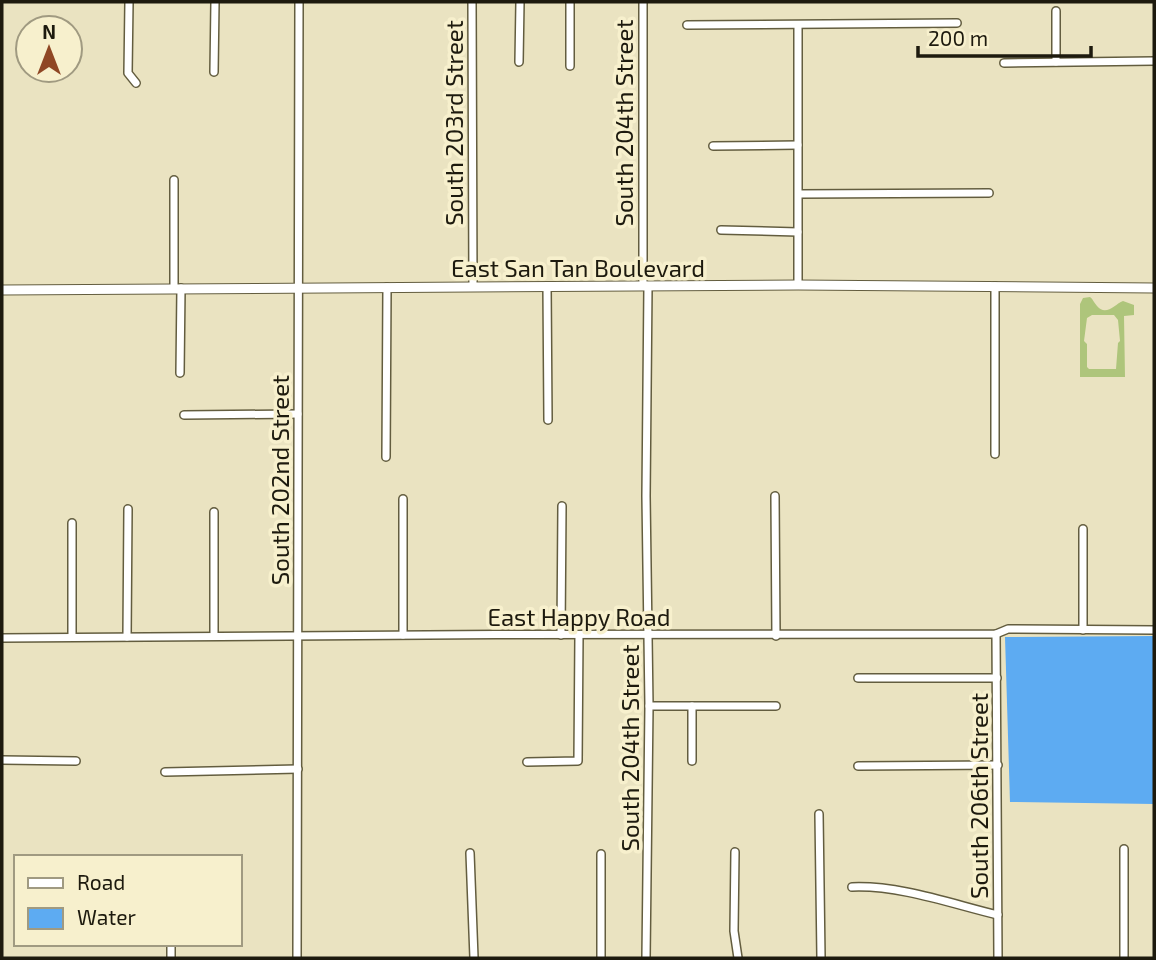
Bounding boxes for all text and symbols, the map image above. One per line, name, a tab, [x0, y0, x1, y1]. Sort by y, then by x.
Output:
north arrow	[14, 14, 84, 84]
scale bar	[918, 14, 1091, 58]
street label: South 204th Street	[609, 19, 638, 227]
text: N	[42, 20, 56, 43]
street label: South 203rd Street	[439, 20, 468, 226]
text: 200 m	[928, 25, 988, 50]
street label: East San Tan Boulevard	[451, 253, 705, 282]
street label: South 202nd Street	[265, 375, 294, 585]
street label: East Happy Road	[487, 602, 671, 631]
street label: South 204th Street	[615, 644, 644, 852]
street label: South 206th Street	[964, 693, 993, 899]
legend	[14, 855, 242, 946]
text: Road	[77, 869, 125, 894]
text: Water	[77, 904, 136, 929]

